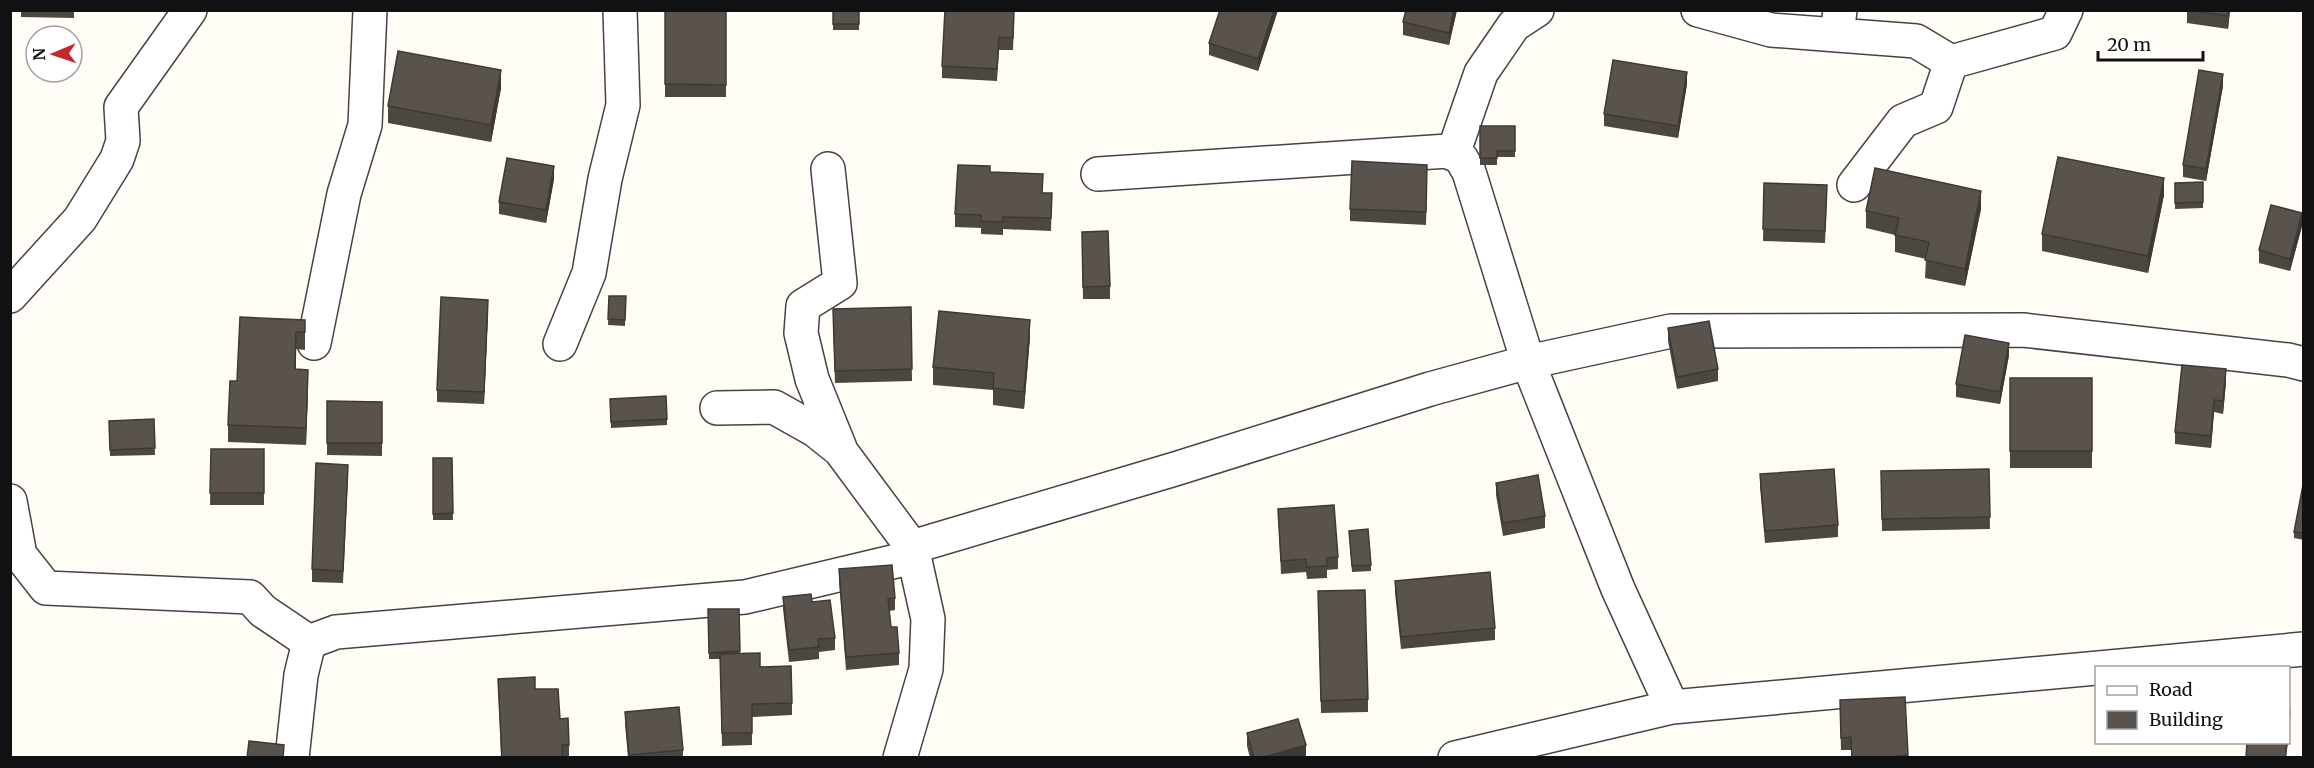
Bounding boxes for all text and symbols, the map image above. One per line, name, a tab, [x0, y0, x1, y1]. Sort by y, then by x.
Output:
north arrow	[24, 24, 84, 84]
scale bar	[2098, 24, 2203, 62]
text: 20 m	[2107, 33, 2151, 56]
text: N	[29, 47, 49, 61]
legend	[2095, 666, 2290, 744]
text: Road	[2149, 678, 2193, 701]
text: Building	[2149, 708, 2223, 731]

